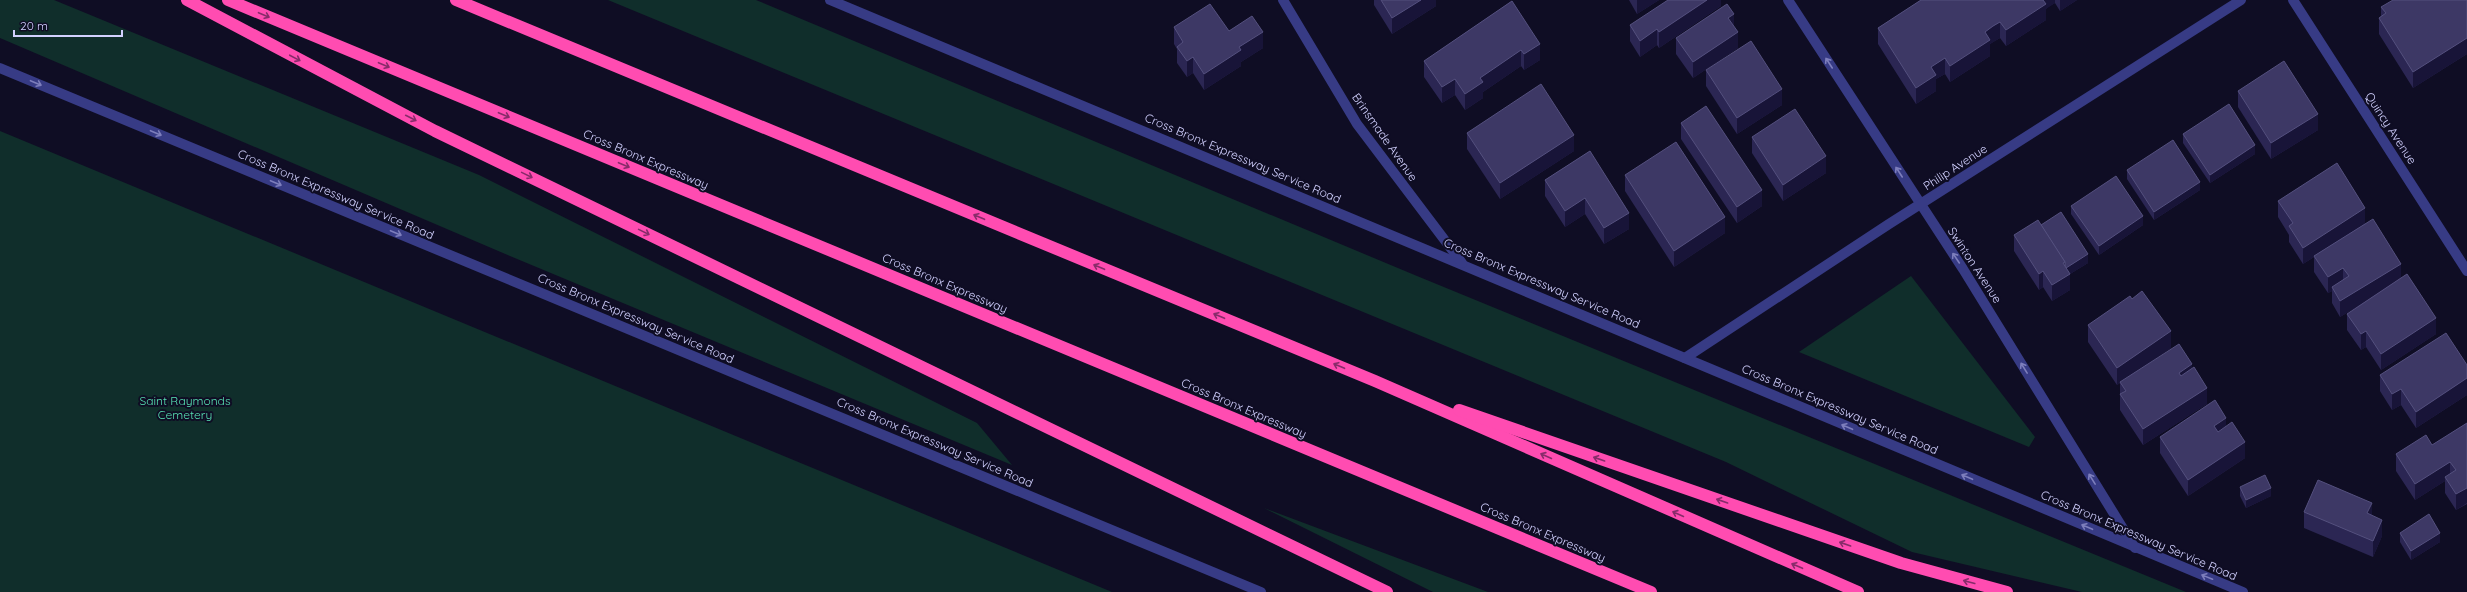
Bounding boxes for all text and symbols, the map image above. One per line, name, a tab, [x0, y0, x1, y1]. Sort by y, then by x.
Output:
scale bar	[14, 12, 122, 38]
one-way arrow	[258, 12, 270, 19]
text: 20 m	[20, 18, 48, 33]
one-way arrow	[289, 55, 301, 62]
one-way arrow	[1825, 58, 1833, 69]
one-way arrow	[378, 62, 390, 69]
one-way arrow	[30, 80, 42, 88]
street label: Quincy Avenue	[2362, 89, 2420, 167]
street label: Brinsmade Avenue	[1349, 90, 1421, 184]
street label: Cross Bronx Expressway Service Road	[1143, 110, 1343, 206]
one-way arrow	[498, 112, 510, 119]
one-way arrow	[404, 115, 416, 122]
street label: Cross Bronx Expressway	[581, 126, 711, 192]
one-way arrow	[150, 130, 162, 137]
street label: Philip Avenue	[1920, 141, 1990, 193]
street label: Cross Bronx Expressway Service Road	[236, 146, 436, 242]
one-way arrow	[618, 162, 630, 169]
one-way arrow	[1895, 166, 1903, 178]
one-way arrow	[521, 172, 533, 179]
one-way arrow	[270, 180, 282, 187]
one-way arrow	[973, 212, 985, 220]
street label: Swinton Avenue	[1945, 224, 2005, 306]
one-way arrow	[638, 229, 650, 236]
one-way arrow	[390, 230, 402, 237]
street label: Cross Bronx Expressway Service Road	[1442, 235, 1642, 331]
street label: Cross Bronx Expressway	[880, 250, 1010, 316]
one-way arrow	[1951, 252, 1959, 264]
one-way arrow	[1093, 262, 1105, 270]
street label: Cross Bronx Expressway Service Road	[536, 270, 736, 366]
one-way arrow	[1214, 312, 1226, 320]
street label: Cross Bronx Expressway Service Road	[1740, 361, 1940, 457]
one-way arrow	[1334, 362, 1346, 369]
one-way arrow	[2020, 362, 2028, 374]
street label: Cross Bronx Expressway	[1179, 375, 1309, 441]
park label: Saint Raymonds Cemetery	[139, 393, 231, 422]
street label: Cross Bronx Expressway Service Road	[835, 394, 1035, 490]
one-way arrow	[1841, 422, 1853, 430]
one-way arrow	[1540, 452, 1552, 459]
one-way arrow	[1594, 454, 1606, 462]
one-way arrow	[1961, 473, 1973, 480]
one-way arrow	[2088, 473, 2096, 485]
street label: Cross Bronx Expressway Service Road	[2039, 487, 2239, 583]
one-way arrow	[1716, 497, 1729, 504]
street label: Cross Bronx Expressway	[1478, 499, 1608, 565]
one-way arrow	[1672, 509, 1684, 517]
one-way arrow	[2081, 523, 2093, 531]
one-way arrow	[1839, 539, 1851, 547]
one-way arrow	[1791, 562, 1803, 569]
one-way arrow	[2201, 573, 2213, 580]
one-way arrow	[1963, 578, 1976, 585]

